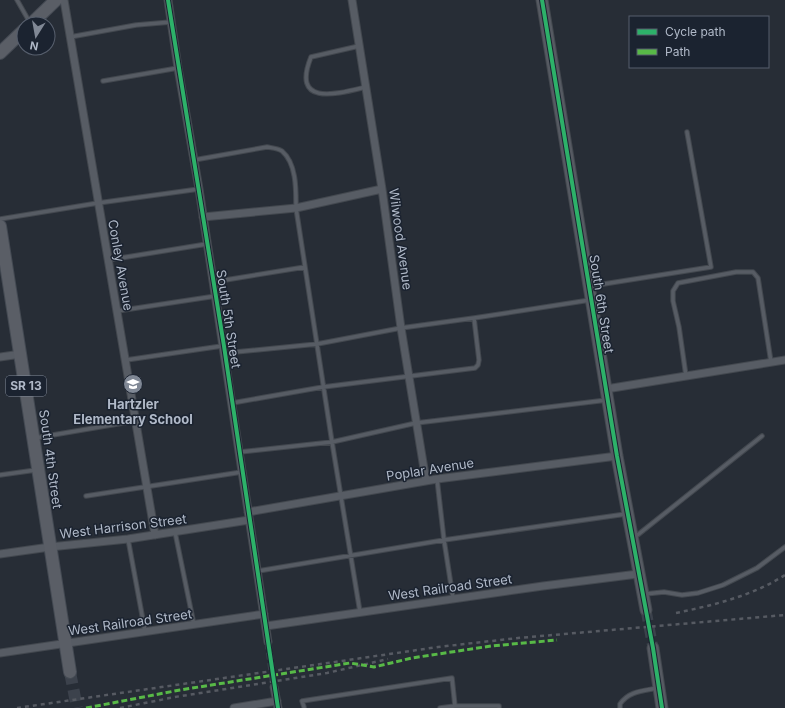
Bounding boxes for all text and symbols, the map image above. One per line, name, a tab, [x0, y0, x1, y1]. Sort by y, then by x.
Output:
north arrow	[16, 16, 56, 56]
legend	[629, 16, 769, 68]
text: Cycle path	[665, 24, 726, 39]
text: N	[29, 38, 40, 53]
text: Path	[665, 44, 690, 59]
street label: Wilwood Avenue	[386, 187, 416, 291]
street label: Conley Avenue	[105, 218, 137, 312]
street label: South 6th Street	[586, 253, 618, 355]
street label: South 5th Street	[213, 269, 245, 369]
school or university icon: Hartzler Elementary School	[122, 373, 144, 395]
road number: SR 13	[6, 376, 46, 396]
place label: Hartzler Elementary School	[73, 396, 193, 427]
street label: South 4th Street	[36, 408, 66, 510]
street label: Poplar Avenue	[385, 454, 475, 484]
street label: West Harrison Street	[59, 510, 187, 542]
street label: West Railroad Street	[387, 570, 513, 604]
street label: West Railroad Street	[67, 605, 193, 639]

